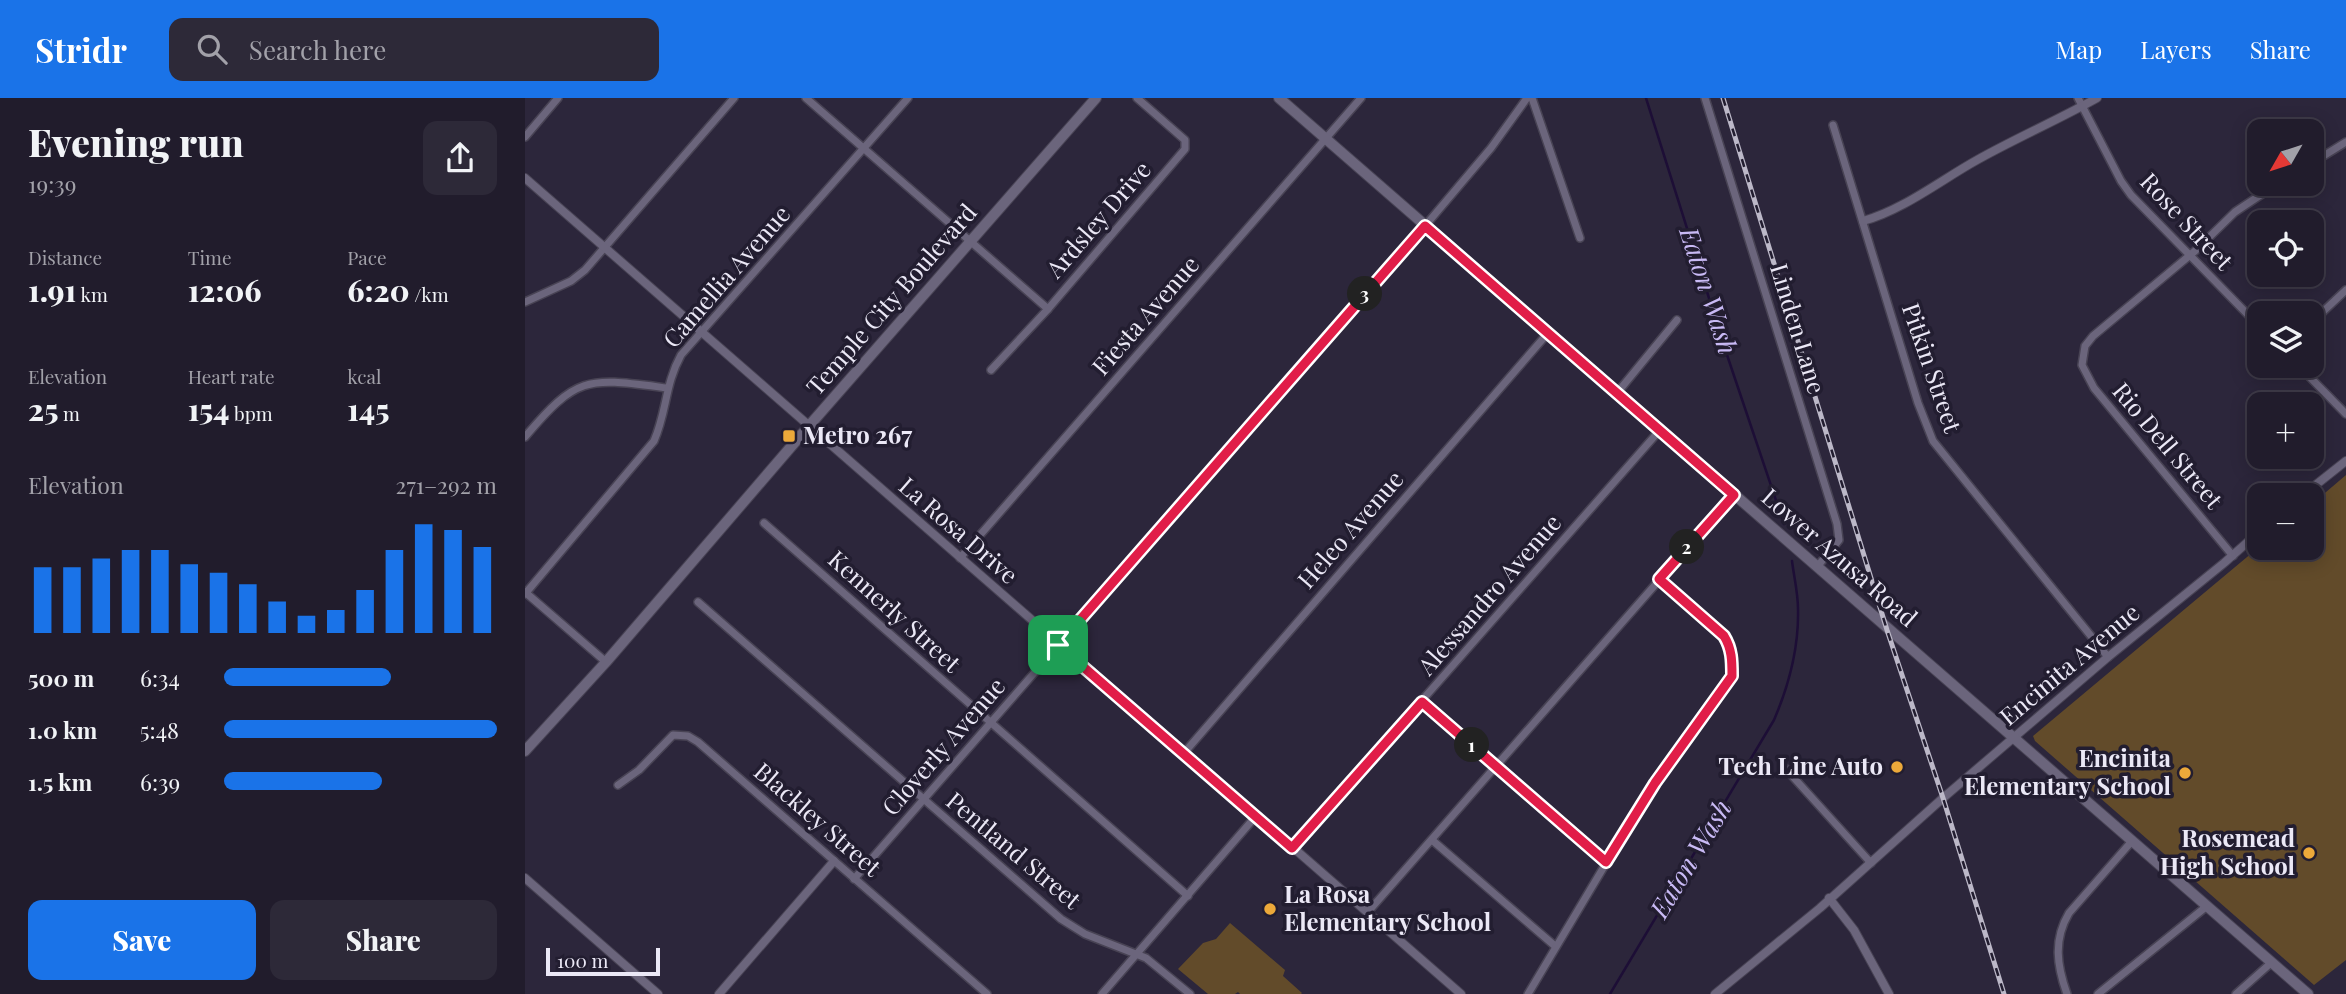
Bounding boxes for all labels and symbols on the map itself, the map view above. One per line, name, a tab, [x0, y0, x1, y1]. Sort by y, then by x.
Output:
north arrow	[2247, 119, 2324, 196]
street label: Ardsley Drive	[1037, 154, 1157, 285]
street label: Rose Street	[2134, 165, 2241, 277]
street label: Temple City Boulevard	[798, 196, 983, 401]
street label: Camellia Avenue	[655, 198, 796, 354]
water label: Eaton Wash	[1672, 221, 1746, 359]
street label: Fiesta Avenue	[1084, 248, 1205, 381]
street label: Linden Lane	[1764, 259, 1834, 397]
pin: 3	[1347, 276, 1383, 312]
street label: Pitkin Street	[1896, 299, 1970, 437]
street label: Rio Dell Street	[2106, 375, 2231, 515]
place label: Metro 267	[803, 418, 912, 450]
marker: Metro 267	[781, 428, 797, 444]
street label: Heleo Avenue	[1289, 463, 1410, 594]
street label: La Rosa Drive	[893, 469, 1025, 590]
street label: Lower Azusa Road	[1756, 480, 1925, 633]
street label: Alessandro Avenue	[1409, 506, 1567, 682]
pin: 2	[1669, 530, 1705, 564]
street label: Kennerly Street	[822, 543, 969, 679]
street label: Encinita Avenue	[1992, 595, 2145, 731]
pin	[1028, 615, 1088, 675]
street label: Cloverly Avenue	[874, 670, 1011, 821]
pin: 1	[1455, 728, 1489, 762]
place label: Encinita Elementary School	[1964, 741, 2172, 801]
place label: Tech Line Auto	[1718, 749, 1883, 781]
street label: Blackley Street	[748, 755, 889, 883]
marker: Tech Line Auto	[1889, 759, 1905, 775]
marker: Encinita Elementary School	[2177, 765, 2193, 781]
street label: Pentland Street	[940, 784, 1089, 915]
water label: Eaton Wash	[1640, 793, 1739, 925]
place label: Rosemead High School	[2160, 821, 2296, 881]
marker: Rosemead High School	[2301, 845, 2317, 861]
place label: La Rosa Elementary School	[1284, 877, 1492, 937]
marker: La Rosa Elementary School	[1262, 901, 1278, 917]
scale bar	[546, 945, 660, 977]

